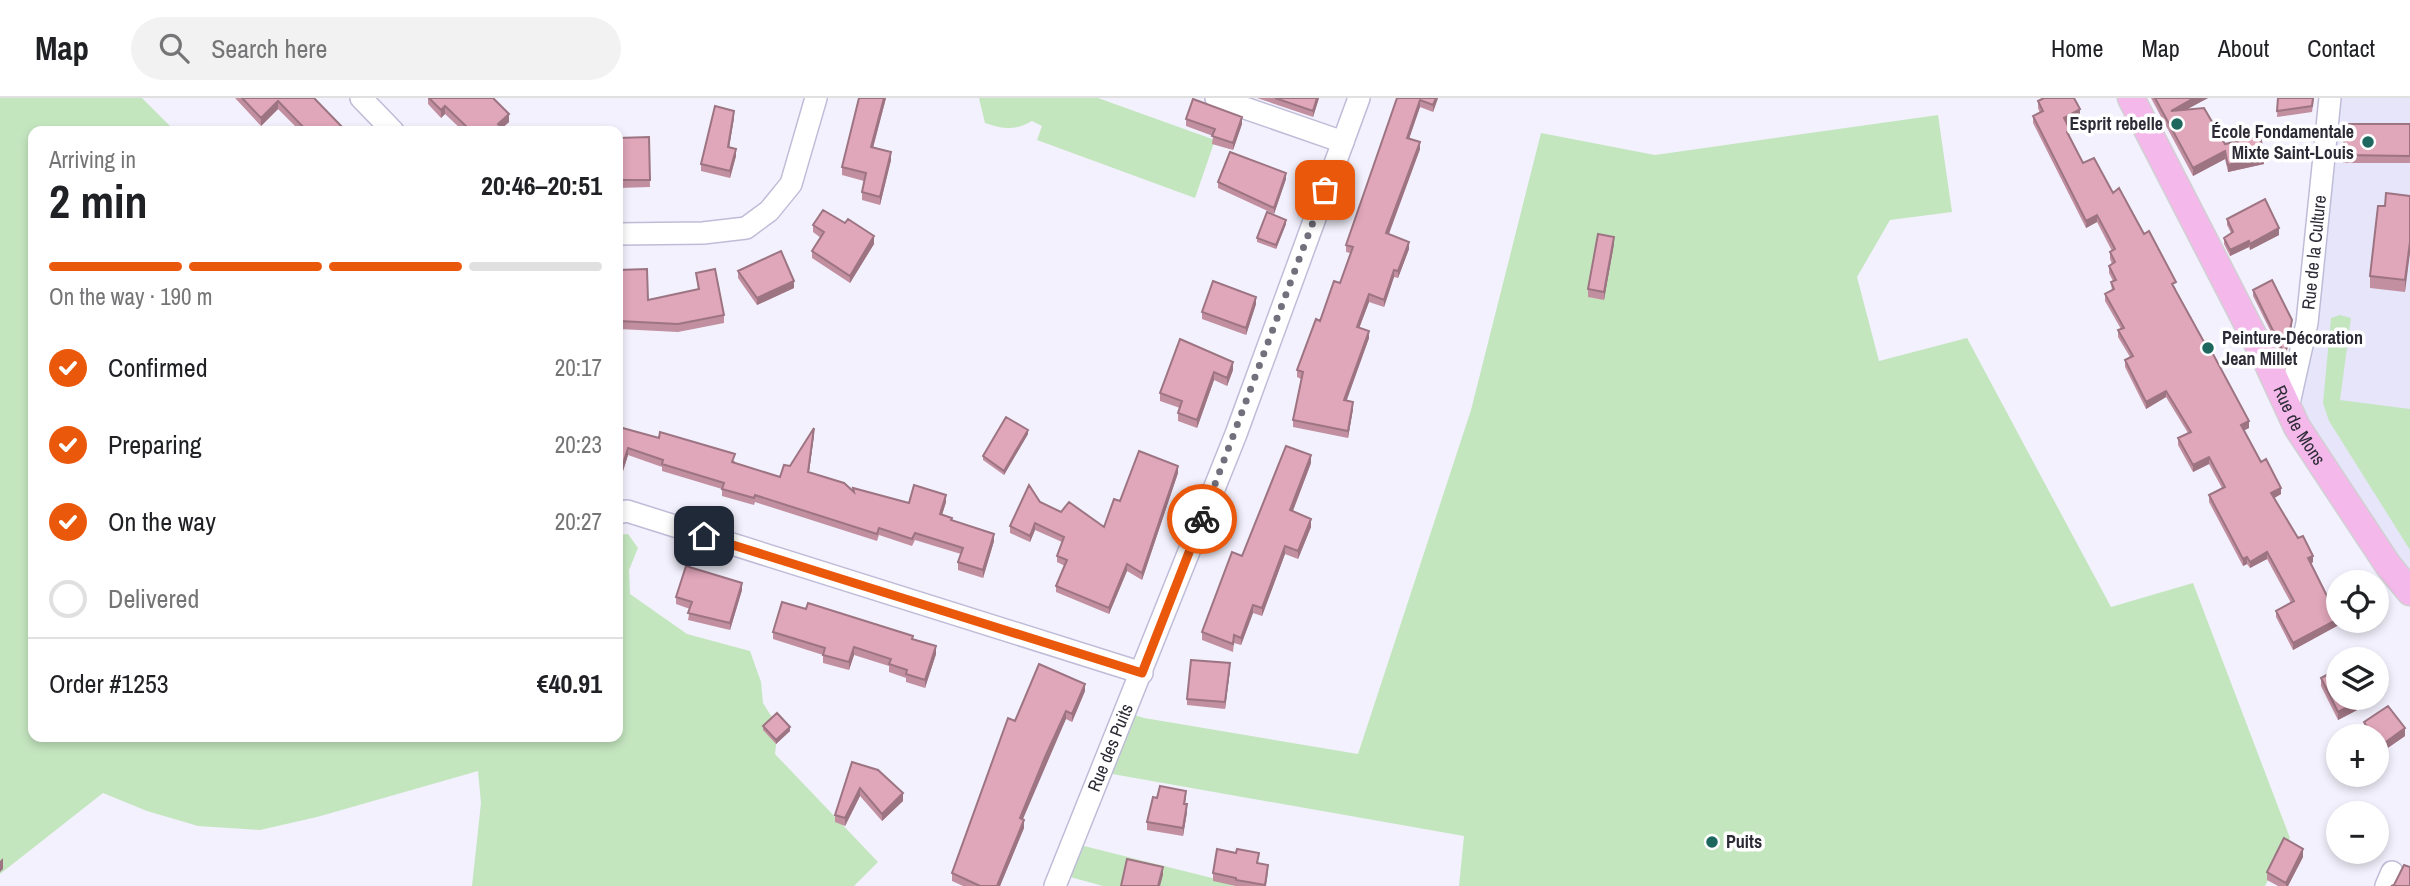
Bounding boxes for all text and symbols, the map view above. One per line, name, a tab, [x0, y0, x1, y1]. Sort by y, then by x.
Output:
search box	[131, 17, 621, 80]
text: Map	[35, 26, 89, 70]
icon: search	[155, 29, 193, 67]
text: Search here	[211, 31, 327, 66]
text: Home	[2051, 32, 2103, 64]
text: Map	[2141, 32, 2180, 64]
text: About	[2218, 32, 2269, 64]
text: Contact	[2307, 32, 2375, 64]
place label: Esprit rebelle	[2069, 111, 2163, 136]
marker: Esprit rebelle	[2169, 116, 2185, 132]
place label: École Fondamentale Mixte Saint-Louis	[2211, 119, 2354, 165]
marker: École Fondamentale Mixte Saint-Louis	[2360, 134, 2376, 150]
text: Arriving in	[49, 144, 136, 175]
pin	[1295, 160, 1355, 220]
text: 20:46–20:51	[481, 168, 602, 203]
text: 2 min	[49, 170, 148, 232]
icon: bag	[1306, 171, 1344, 209]
street label: Rue de la Culture	[2295, 194, 2332, 311]
text: On the way · 190 m	[49, 281, 213, 312]
place label: Peinture-Décoration Jean Millet	[2222, 325, 2363, 371]
marker: Peinture-Décoration Jean Millet	[2200, 340, 2216, 356]
icon: check	[49, 349, 87, 387]
text: Confirmed	[108, 350, 208, 385]
text: 20:17	[555, 352, 602, 383]
street label: Rue de Mons	[2267, 381, 2332, 470]
icon: check	[49, 426, 87, 464]
text: Preparing	[108, 427, 202, 462]
text: 20:23	[555, 429, 602, 460]
courier	[1167, 484, 1237, 554]
icon: bike	[1183, 500, 1221, 538]
icon: check	[49, 503, 87, 541]
text: On the way	[108, 504, 216, 539]
text: 20:27	[555, 506, 602, 537]
pin	[674, 506, 734, 566]
icon: home	[685, 517, 723, 555]
map controls	[2326, 570, 2389, 864]
button: locate	[2326, 570, 2389, 633]
text: Delivered	[108, 581, 199, 616]
button: layers	[2326, 647, 2389, 710]
text: Order #1253	[49, 666, 169, 701]
text: €40.91	[537, 666, 602, 701]
street label: Rue des Puits	[1081, 700, 1139, 795]
button: +	[2326, 724, 2389, 787]
button: −	[2326, 801, 2389, 864]
place label: Puits	[1726, 829, 1762, 854]
marker: Puits	[1704, 834, 1720, 850]

